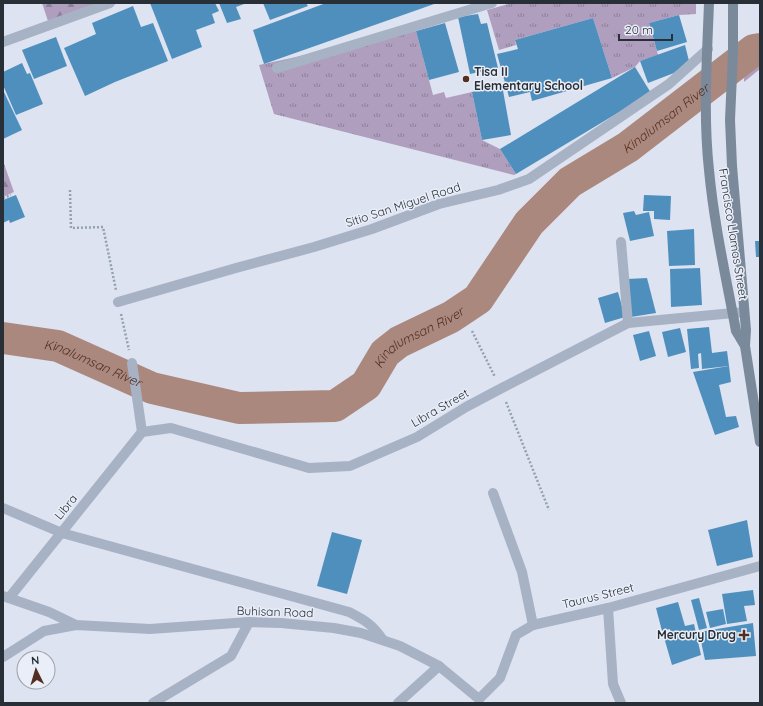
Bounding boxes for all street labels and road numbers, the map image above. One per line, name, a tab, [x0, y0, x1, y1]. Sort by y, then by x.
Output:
street label: Francisco Llamas Street	[716, 167, 751, 301]
street label: Sitio San Miguel Road	[343, 179, 462, 230]
street label: Libra Street	[408, 385, 471, 430]
street label: Libra	[51, 491, 80, 522]
street label: Taurus Street	[561, 579, 635, 612]
street label: Buhisan Road	[236, 603, 314, 620]

